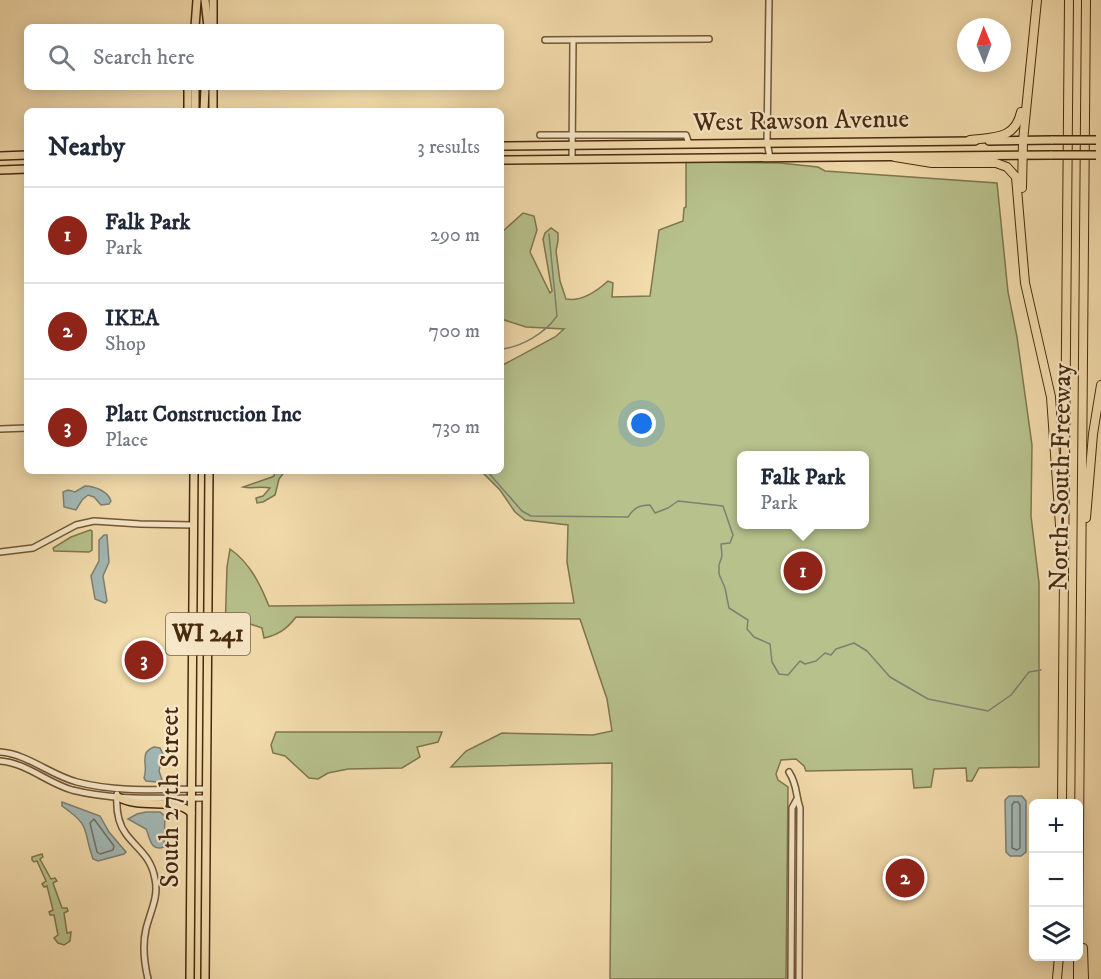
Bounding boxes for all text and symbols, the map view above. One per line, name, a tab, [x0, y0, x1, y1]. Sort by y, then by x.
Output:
north arrow	[957, 18, 1011, 72]
search box	[24, 24, 504, 90]
icon: search	[45, 41, 78, 74]
text: Search here	[93, 44, 195, 71]
street label: West Rawson Avenue	[692, 103, 909, 139]
text: Nearby	[48, 131, 125, 164]
text: 3 results	[417, 135, 480, 160]
text: Falk Park	[105, 209, 191, 236]
text: 1	[64, 223, 71, 248]
text: 290 m	[430, 223, 480, 248]
text: Park	[105, 236, 142, 261]
text: IKEA	[105, 305, 159, 332]
text: 2	[63, 319, 72, 344]
text: 700 m	[429, 319, 480, 344]
text: Shop	[105, 332, 146, 357]
street label: North-South Freeway	[1043, 362, 1079, 591]
text: Platt Construction Inc	[105, 401, 302, 428]
your location	[627, 409, 656, 438]
text: 3	[64, 415, 71, 440]
text: 730 m	[432, 415, 480, 440]
text: Place	[105, 428, 148, 453]
popup	[737, 451, 869, 529]
text: Falk Park	[760, 464, 846, 491]
text: Park	[760, 491, 798, 516]
pin: 1	[784, 548, 822, 594]
road number: WI 241	[166, 613, 250, 655]
pin: 3	[124, 638, 164, 682]
street label: South 27th Street	[154, 706, 187, 888]
map controls	[1029, 799, 1083, 961]
button: +	[1029, 799, 1083, 853]
button: −	[1029, 853, 1083, 907]
pin: 2	[886, 856, 924, 900]
button: layers	[1029, 907, 1083, 961]

